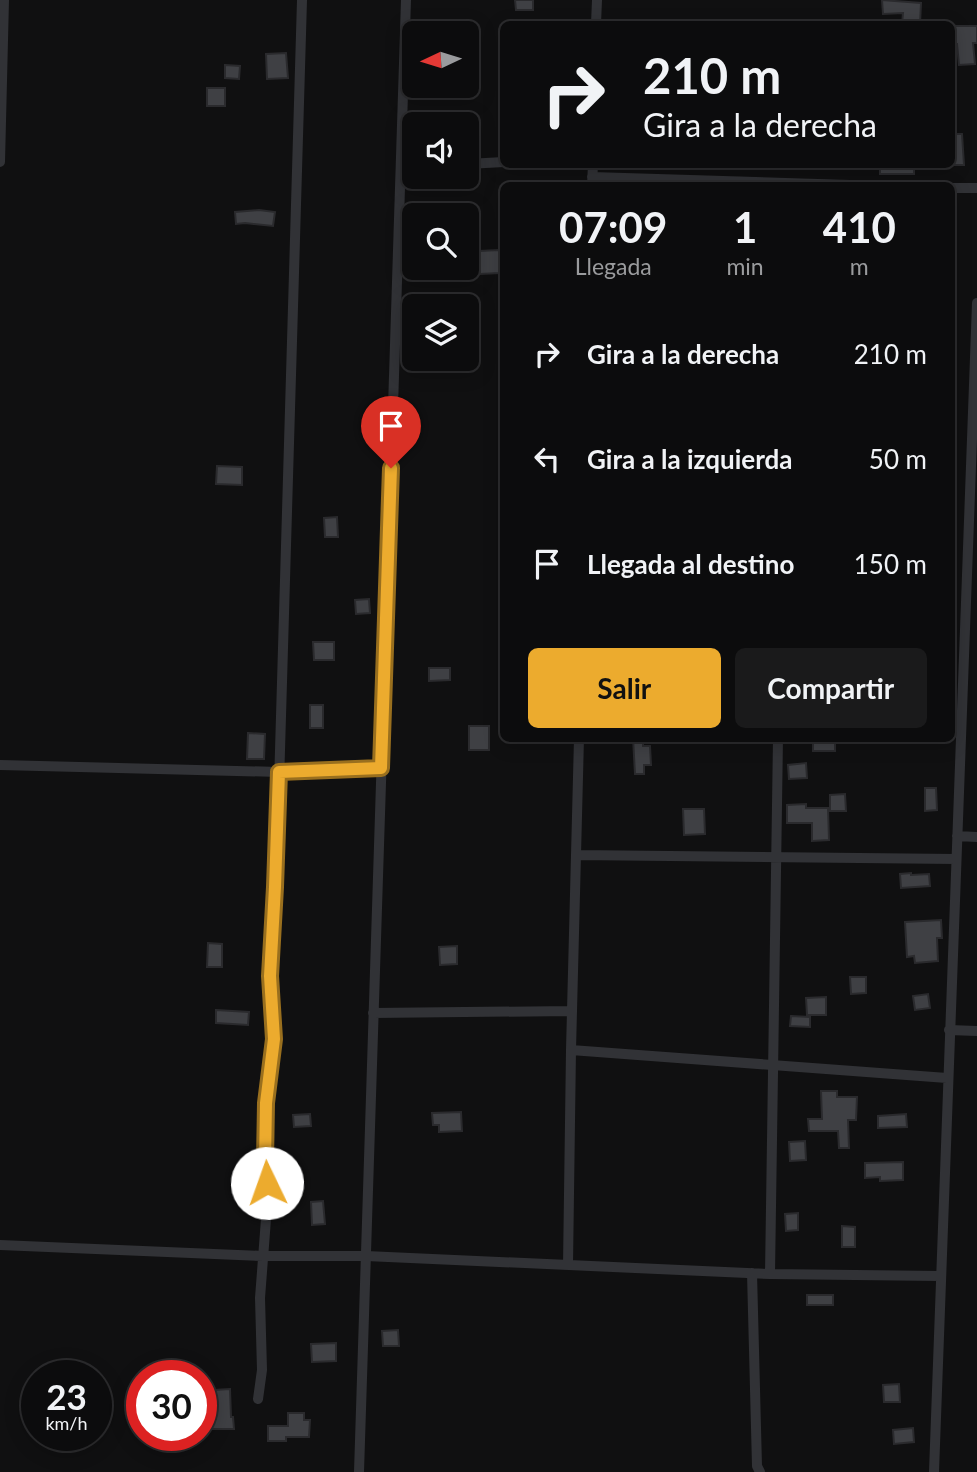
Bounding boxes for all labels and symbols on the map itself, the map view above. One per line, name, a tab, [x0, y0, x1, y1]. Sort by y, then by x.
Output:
north arrow	[402, 21, 480, 98]
pin	[361, 396, 421, 468]
position arrow	[230, 1146, 304, 1220]
speed limit sign: 30	[126, 1360, 217, 1451]

